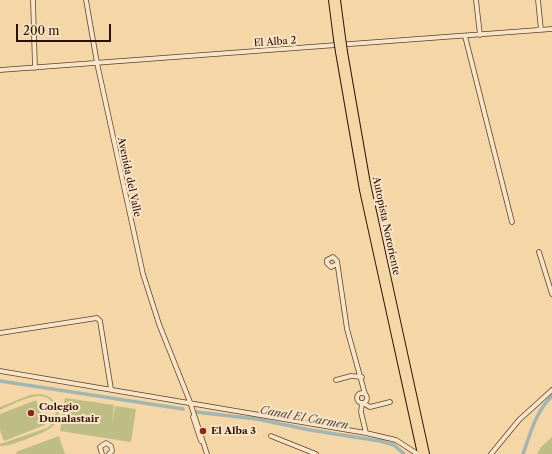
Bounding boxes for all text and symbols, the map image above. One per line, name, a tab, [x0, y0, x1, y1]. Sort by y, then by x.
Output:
scale bar	[18, 16, 113, 42]
text: 200 m	[23, 23, 60, 38]
street label: El Alba 2	[253, 35, 297, 49]
street label: Avenida del Valle	[115, 136, 143, 218]
street label: Autopista Nororiente	[370, 176, 402, 276]
place label: Colegio Dunalastair	[39, 401, 99, 424]
water label: Canal El Carmen	[259, 404, 349, 432]
marker: Colegio Dunalastair	[26, 408, 36, 418]
place label: El Alba 3	[211, 425, 256, 437]
marker: El Alba 3	[198, 426, 208, 436]

